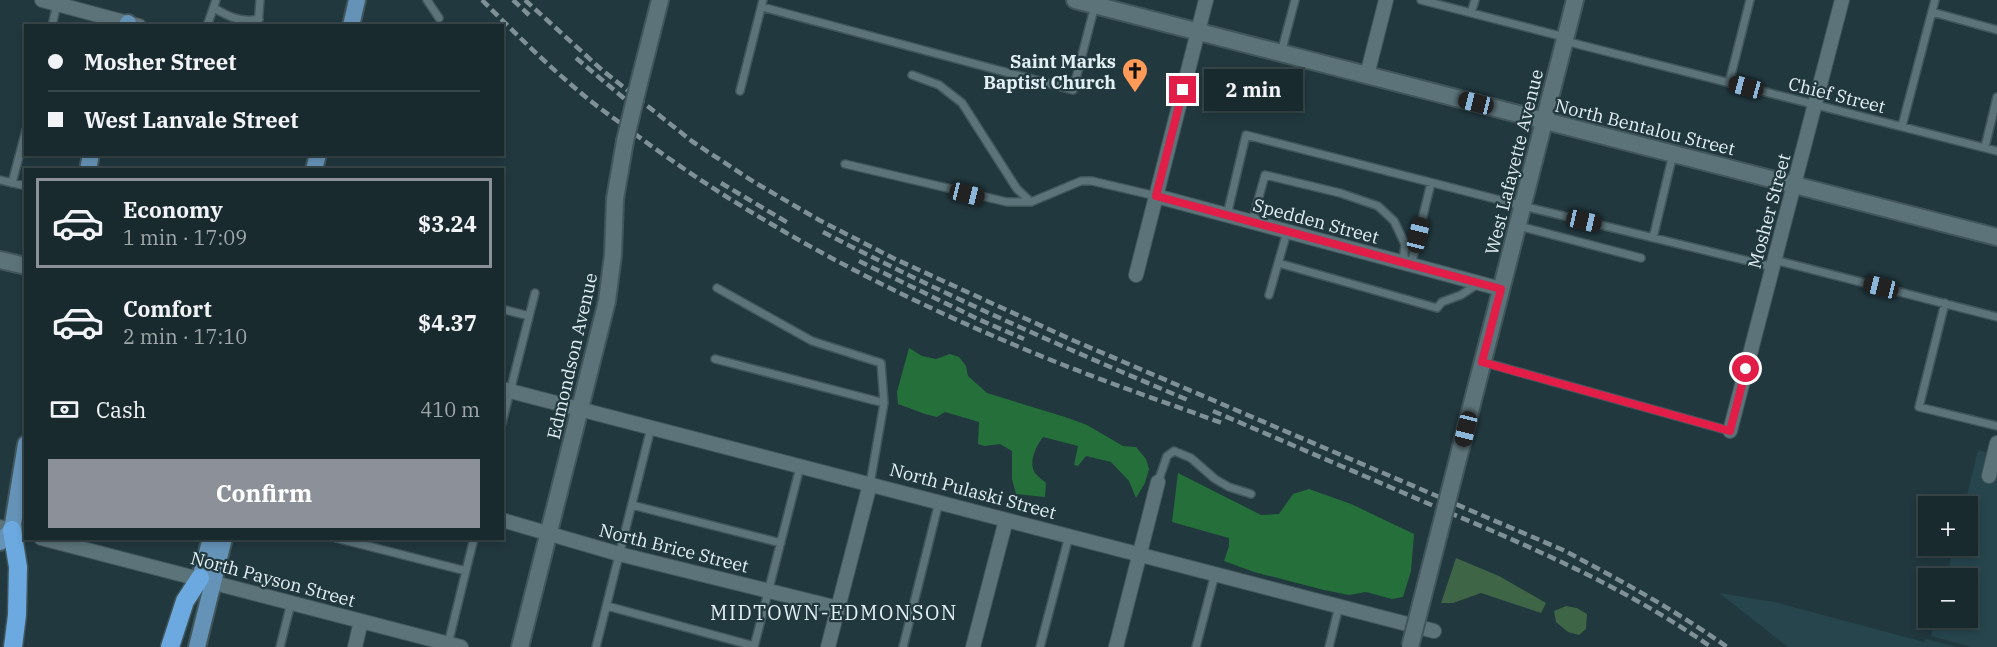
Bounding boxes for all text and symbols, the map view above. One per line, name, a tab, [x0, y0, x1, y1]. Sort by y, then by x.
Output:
text: Mosher Street	[84, 47, 236, 76]
place label: Saint Marks Baptist Church	[983, 50, 1116, 94]
church icon: Saint Marks Baptist Church	[1120, 56, 1150, 94]
street label: West Lafayette Avenue	[1480, 67, 1548, 257]
callout: 2 min	[1204, 69, 1303, 111]
street label: Chief Street	[1786, 72, 1888, 118]
car	[1726, 74, 1766, 100]
route end	[1169, 76, 1196, 103]
text: 2 min	[1226, 76, 1282, 103]
car	[1456, 90, 1496, 116]
street label: North Bentalou Street	[1553, 93, 1737, 161]
text: West Lanvale Street	[84, 105, 298, 134]
street label: Mosher Street	[1743, 151, 1795, 271]
car	[947, 181, 987, 207]
street label: Spedden Street	[1251, 193, 1381, 249]
text: Economy	[123, 195, 223, 224]
icon: car	[51, 196, 105, 250]
car	[1564, 208, 1604, 234]
text: $3.24	[418, 209, 477, 238]
car	[1405, 215, 1431, 255]
text: 1 min · 17:09	[123, 224, 247, 251]
street label: Edmondson Avenue	[542, 271, 602, 441]
car	[1861, 274, 1901, 300]
text: Comfort	[123, 294, 212, 323]
icon: car	[51, 295, 105, 349]
text: $4.37	[418, 308, 477, 337]
text: 2 min · 17:10	[123, 323, 247, 350]
route start	[1732, 355, 1759, 382]
icon: cash	[48, 393, 81, 426]
text: Cash	[96, 395, 147, 424]
text: 410 m	[420, 396, 480, 423]
car	[1453, 409, 1479, 449]
street label: North Pulaski Street	[887, 458, 1059, 524]
button: Confirm	[48, 459, 480, 528]
map controls	[1918, 496, 1978, 628]
button: +	[1918, 496, 1978, 556]
street label: North Brice Street	[597, 518, 751, 578]
street label: North Payson Street	[188, 546, 358, 612]
button: −	[1918, 568, 1978, 628]
district label: MIDTOWN-EDMONSON	[710, 599, 958, 626]

